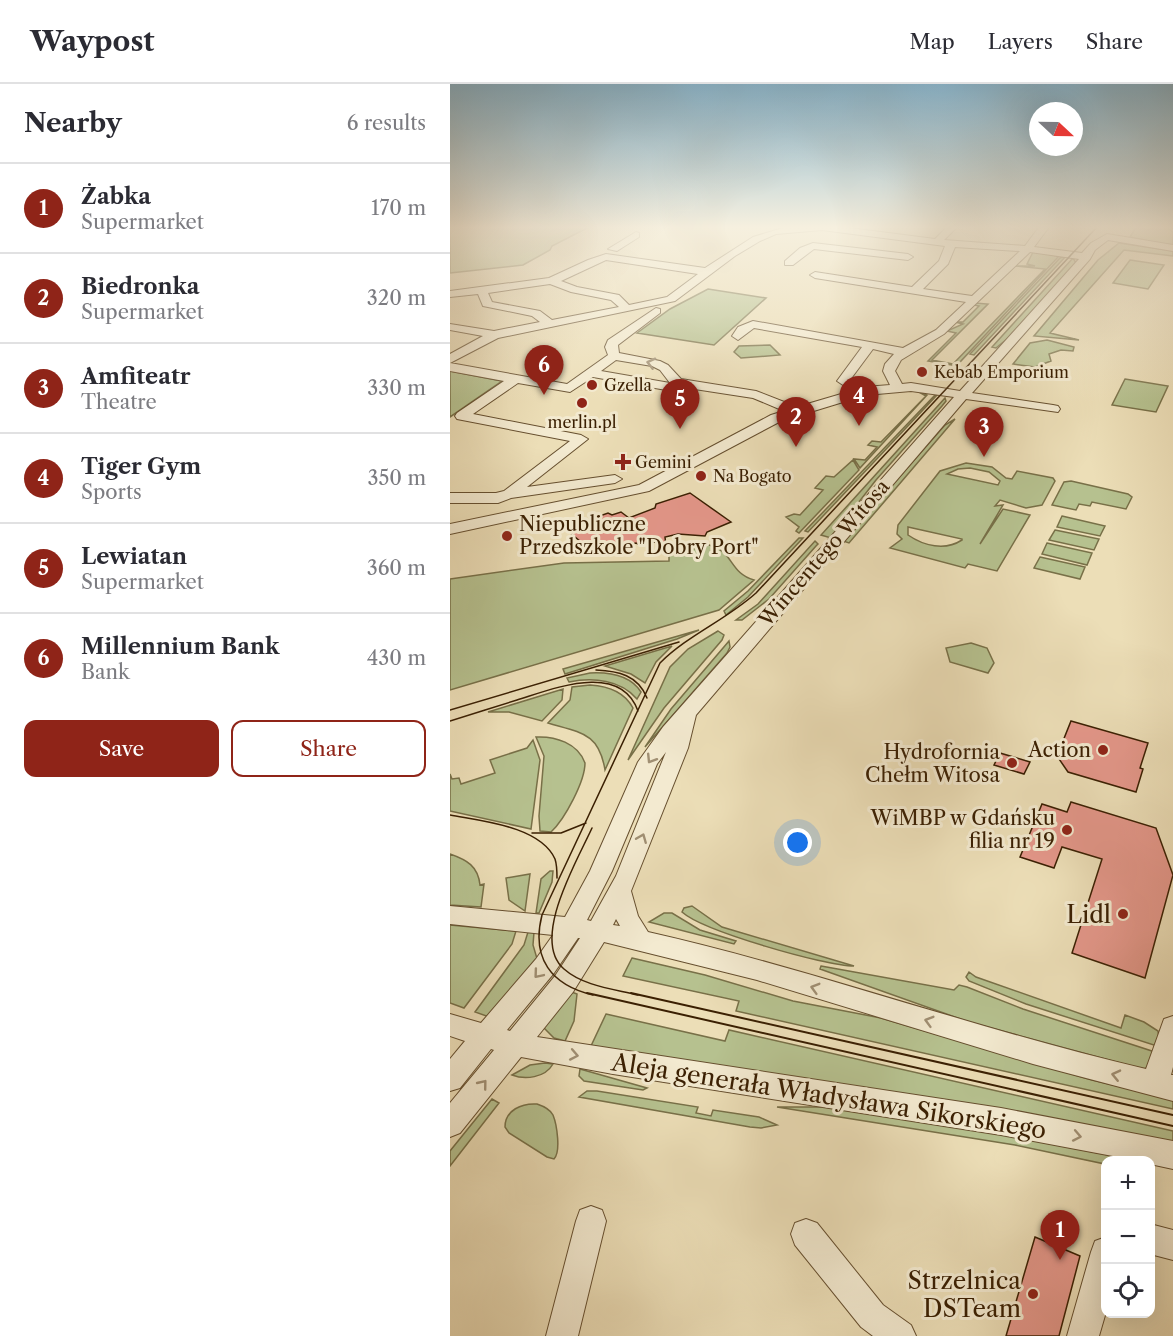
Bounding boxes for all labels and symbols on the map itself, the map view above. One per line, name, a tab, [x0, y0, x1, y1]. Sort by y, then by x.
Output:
north arrow	[1029, 102, 1083, 156]
pin: 6	[524, 346, 563, 395]
one-way arrow	[647, 358, 657, 371]
place label: Kebab Emporium	[934, 362, 1069, 382]
marker: Kebab Emporium	[915, 365, 929, 379]
place label: Gzella	[604, 375, 653, 395]
pin: 4	[840, 376, 878, 426]
marker: Gzella	[585, 378, 599, 392]
pin: 5	[660, 380, 700, 429]
marker: merlin.pl	[575, 396, 589, 410]
pin: 2	[776, 398, 816, 447]
pin: 3	[964, 408, 1004, 457]
place label: merlin.pl	[547, 412, 617, 432]
place label: Gemini	[635, 452, 692, 472]
marker: Gemini	[616, 455, 630, 469]
place label: Na Bogato	[713, 466, 792, 486]
marker: Na Bogato	[694, 469, 708, 483]
street label: Wincentego Witosa	[753, 474, 895, 632]
place label: Niepubliczne Przedszkole "Dobry Port"	[519, 512, 759, 559]
marker: Niepubliczne Przedszkole "Dobry Port"	[500, 529, 514, 543]
place label: Action	[1027, 738, 1091, 762]
place label: Hydrofornia Chełm Witosa	[865, 740, 1000, 787]
marker: Action	[1096, 743, 1110, 757]
one-way arrow	[647, 753, 659, 763]
marker: Hydrofornia Chełm Witosa	[1005, 756, 1019, 770]
place label: WiMBP w Gdańsku filia nr 19	[870, 806, 1055, 853]
marker: WiMBP w Gdańsku filia nr 19	[1060, 823, 1074, 837]
your location	[783, 828, 812, 857]
one-way arrow	[635, 833, 647, 844]
place label: Lidl	[1066, 900, 1111, 929]
marker: Lidl	[1116, 907, 1130, 921]
one-way arrow	[534, 967, 545, 978]
one-way arrow	[810, 983, 821, 995]
one-way arrow	[924, 1016, 935, 1028]
street label: Aleja generała Władysława Sikorskiego	[609, 1047, 1048, 1145]
one-way arrow	[568, 1048, 578, 1061]
one-way arrow	[1111, 1070, 1121, 1083]
one-way arrow	[475, 1080, 486, 1091]
one-way arrow	[1072, 1129, 1082, 1142]
pin: 1	[1040, 1210, 1080, 1260]
place label: Strzelnica DSTeam	[908, 1266, 1021, 1323]
marker: Strzelnica DSTeam	[1026, 1287, 1040, 1301]

